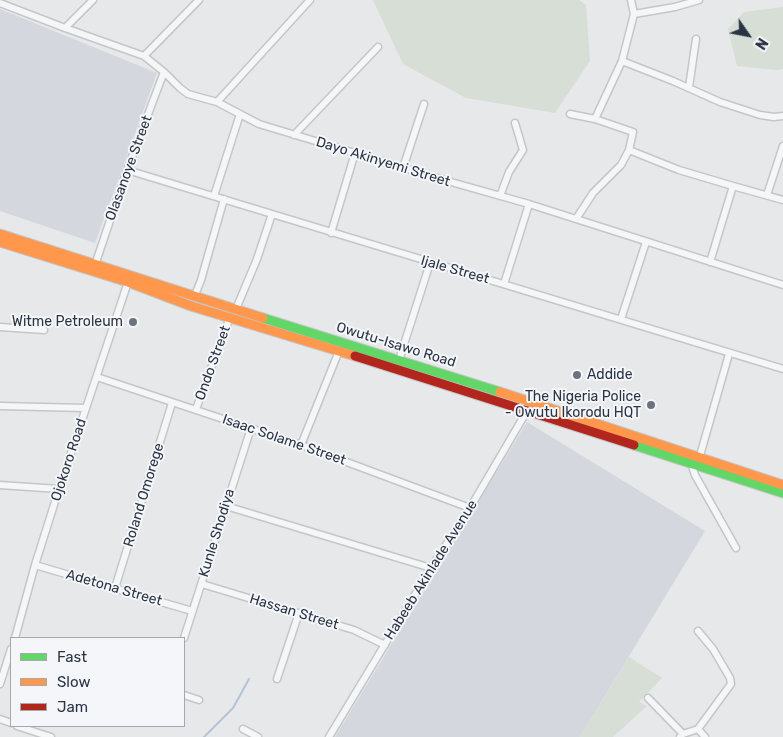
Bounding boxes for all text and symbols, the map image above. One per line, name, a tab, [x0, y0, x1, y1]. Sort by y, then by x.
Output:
north arrow	[723, 10, 773, 60]
text: N	[751, 35, 771, 52]
street label: Olasanoye Street	[102, 113, 156, 223]
street label: Dayo Akinyemi Street	[314, 134, 452, 190]
street label: Ijale Street	[419, 252, 491, 288]
place label: Witme Petroleum	[12, 314, 123, 330]
marker: Witme Petroleum	[127, 316, 139, 328]
street label: Owutu-Isawo Road	[334, 319, 458, 371]
street label: Ondo Street	[192, 323, 234, 403]
place label: Addide	[587, 367, 633, 383]
marker: Addide	[571, 369, 583, 381]
place label: The Nigeria Police - Owutu Ikorodu HQT	[505, 389, 641, 422]
marker: The Nigeria Police - Owutu Ikorodu HQT	[645, 399, 657, 411]
street label: Isaac Solame Street	[220, 411, 348, 469]
street label: Ojokoro Road	[48, 417, 90, 503]
street label: Roland Omorege	[120, 441, 168, 549]
street label: Kunle Shodiya	[196, 487, 238, 579]
street label: Habeeb Akinlade Avenue	[381, 497, 481, 643]
street label: Adetona Street	[64, 566, 164, 610]
street label: Hassan Street	[247, 591, 341, 633]
legend	[10, 637, 185, 727]
text: Fast	[57, 648, 87, 666]
text: Slow	[57, 673, 90, 691]
text: Jam	[57, 698, 88, 716]

